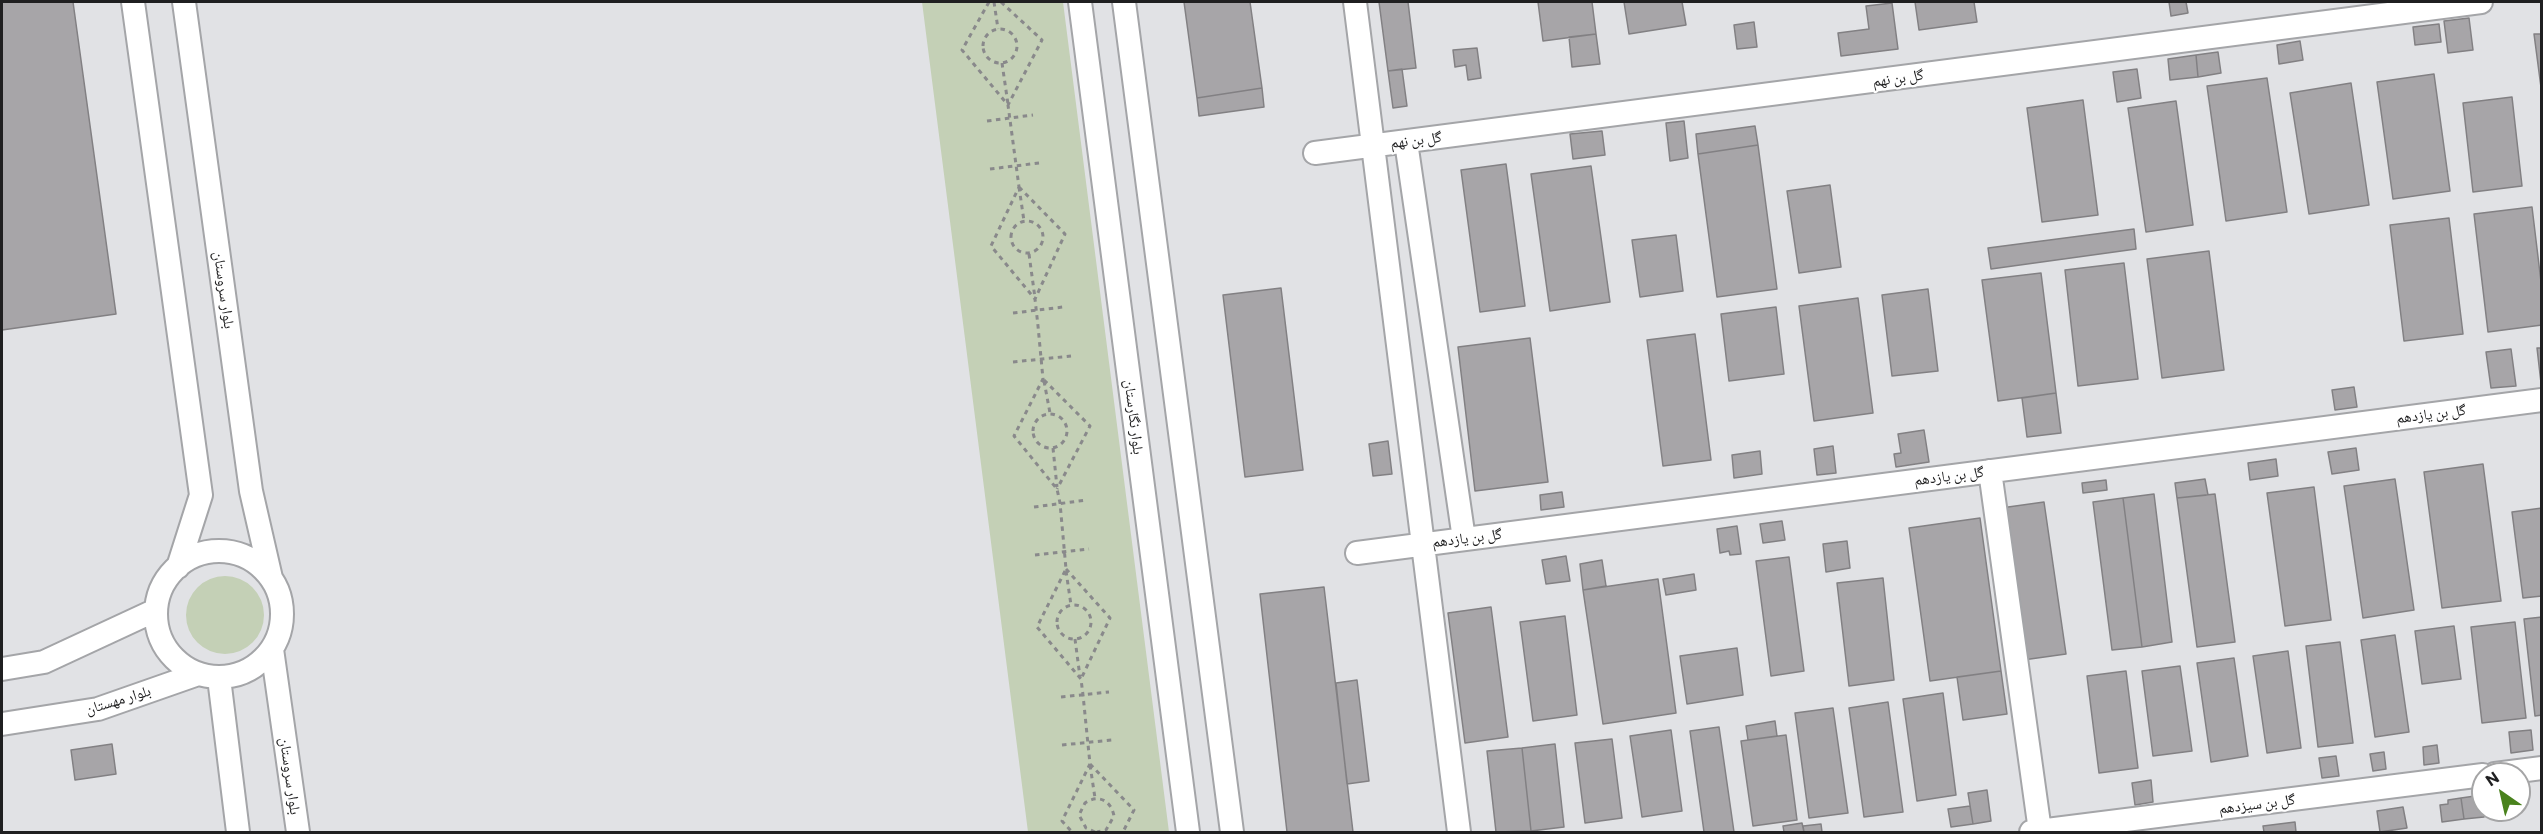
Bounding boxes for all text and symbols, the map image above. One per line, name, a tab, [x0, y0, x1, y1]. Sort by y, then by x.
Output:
street label: گل بن نهم	[1871, 66, 1925, 90]
street label: گل بن نهم	[1389, 128, 1443, 152]
street label: بلوار سروستان	[210, 250, 238, 330]
street label: بلوار نگارستان	[1120, 378, 1148, 456]
street label: گل بن یازدهم	[2395, 401, 2467, 427]
street label: گل بن یازدهم	[1913, 463, 1985, 489]
street label: گل بن یازدهم	[1431, 525, 1503, 551]
street label: بلوار مهستان	[83, 682, 153, 718]
street label: بلوار سروستان	[276, 736, 304, 816]
north arrow	[2471, 762, 2531, 822]
text: N	[2481, 767, 2502, 790]
street label: گل بن سیزدهم	[2218, 790, 2296, 818]

